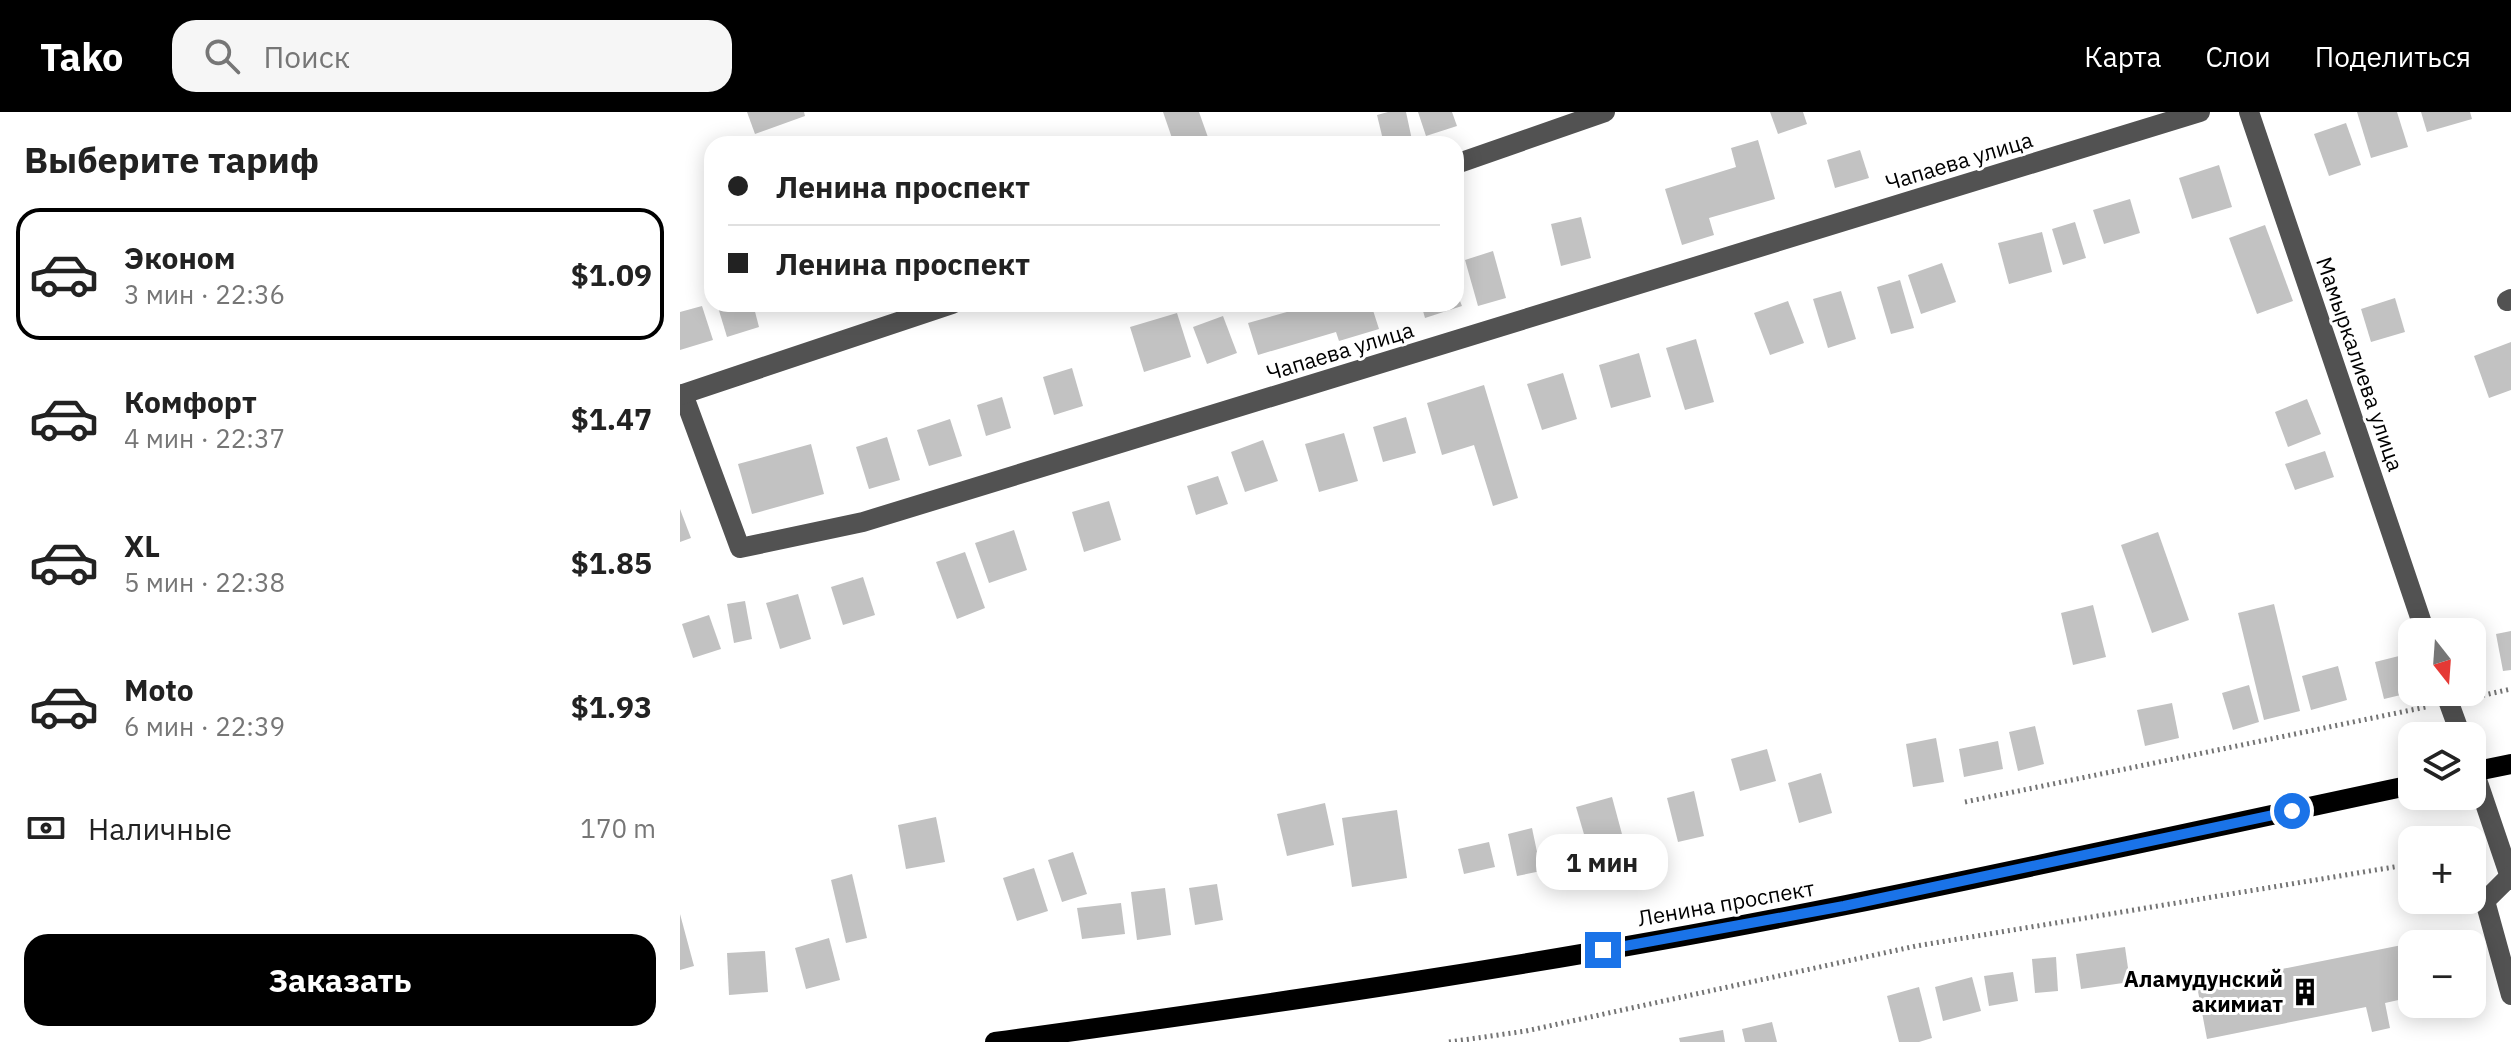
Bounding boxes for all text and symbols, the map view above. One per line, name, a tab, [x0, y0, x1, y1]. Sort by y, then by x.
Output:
search box	[172, 20, 732, 92]
text: Tako	[40, 32, 124, 81]
icon: search	[200, 34, 244, 78]
text: Поиск	[264, 37, 350, 76]
text: Карта	[2084, 38, 2161, 75]
text: Слои	[2205, 38, 2271, 75]
text: Поделиться	[2315, 38, 2471, 75]
street label: Чапаева улица	[1882, 124, 2036, 197]
text: Выберите тариф	[24, 136, 319, 183]
text: Ленина проспект	[776, 167, 1030, 206]
icon: car	[28, 238, 100, 310]
text: Эконом	[124, 238, 235, 277]
text: Ленина проспект	[776, 244, 1030, 283]
street label: Мамыркалиева улица	[2310, 253, 2411, 475]
text: $1.09	[571, 255, 652, 294]
text: 3 мин · 22:36	[124, 277, 285, 311]
street label: Чапаева улица	[1263, 314, 1417, 387]
icon: car	[28, 382, 100, 454]
text: Комфорт	[124, 382, 257, 421]
text: $1.47	[571, 399, 652, 438]
text: 4 мин · 22:37	[124, 421, 285, 455]
icon: car	[28, 526, 100, 598]
text: XL	[124, 526, 160, 565]
text: $1.85	[571, 543, 652, 582]
text: 5 мин · 22:38	[124, 565, 285, 599]
north arrow	[2398, 618, 2486, 706]
map controls	[2398, 618, 2486, 1018]
icon: car	[28, 670, 100, 742]
text: Moto	[124, 670, 194, 709]
text: $1.93	[571, 687, 652, 726]
text: 6 мин · 22:39	[124, 709, 285, 743]
button: layers	[2398, 722, 2486, 810]
route start	[2274, 793, 2310, 829]
icon: cash	[24, 806, 68, 850]
text: Наличные	[88, 809, 232, 848]
text: 170 m	[580, 811, 656, 845]
button: +	[2398, 826, 2486, 914]
callout: 1 мин	[1537, 834, 1669, 890]
text: 1 мин	[1566, 845, 1638, 879]
street label: Ленина проспект	[1635, 873, 1816, 932]
button: −	[2398, 930, 2486, 1018]
route end	[1585, 932, 1621, 968]
button: Заказать	[24, 934, 656, 1026]
place label: Аламудунский акимиат	[2124, 964, 2283, 1018]
building icon: Аламудунский акимиат	[2290, 977, 2320, 1007]

